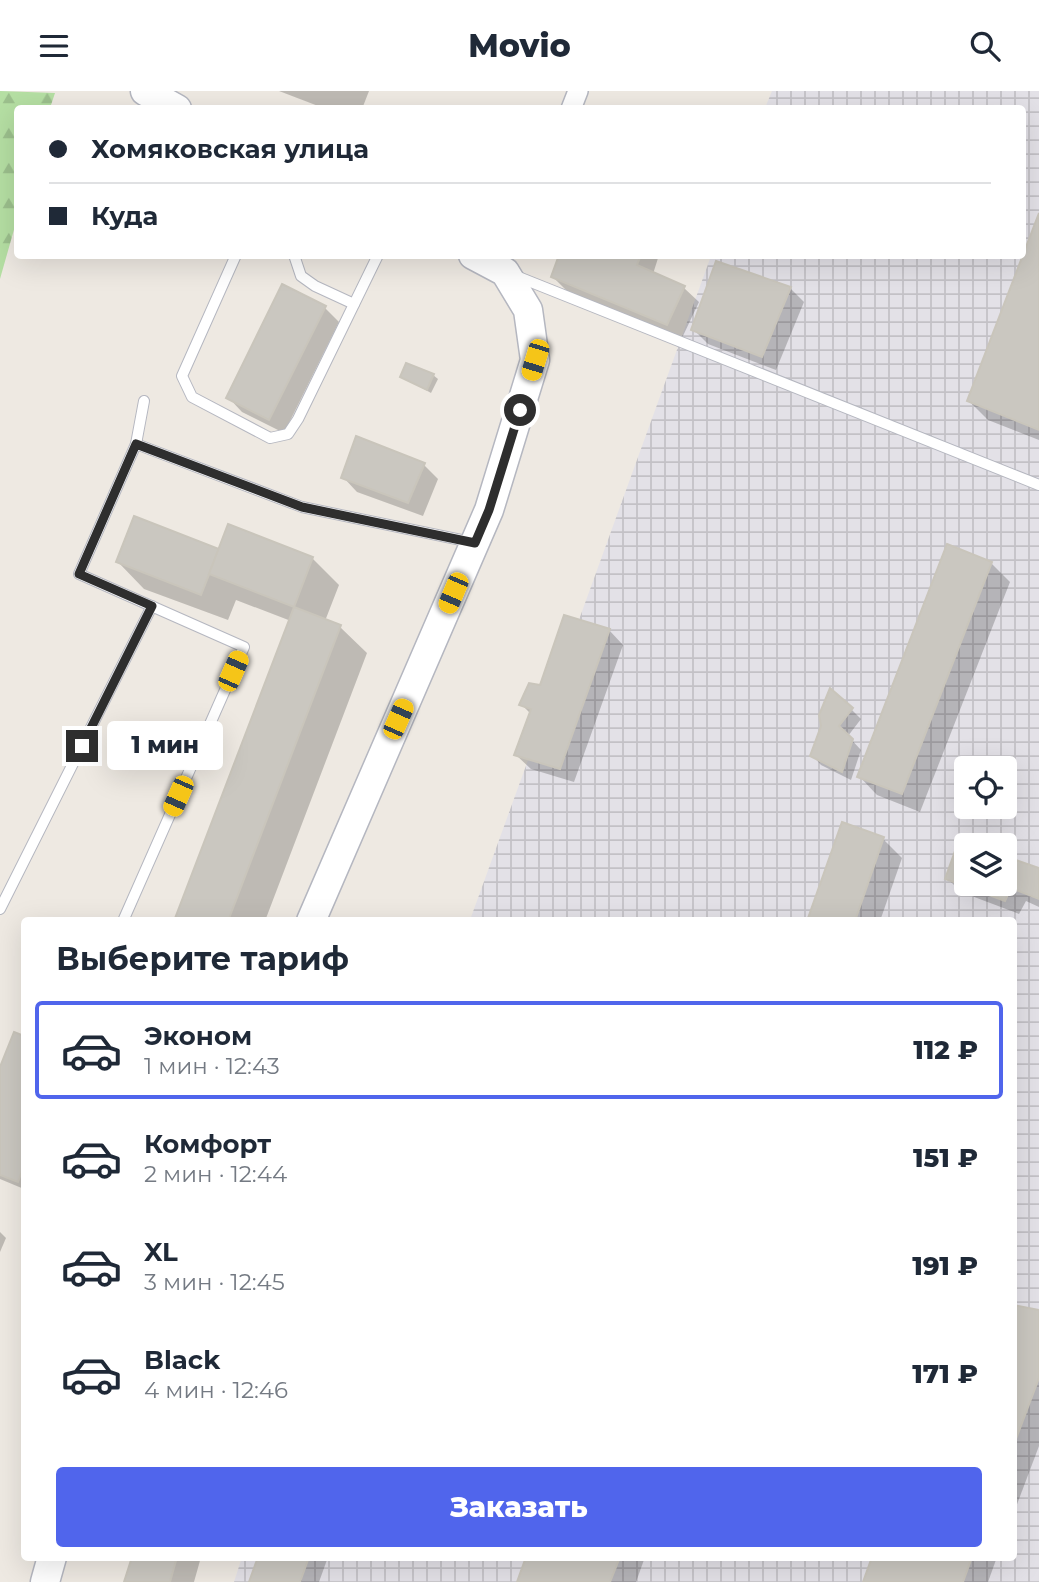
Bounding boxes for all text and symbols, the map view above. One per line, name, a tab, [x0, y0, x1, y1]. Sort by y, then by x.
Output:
text: Movio	[468, 26, 571, 65]
icon: menu	[35, 27, 73, 65]
icon: search	[966, 27, 1004, 65]
text: Хомяковская улица	[91, 133, 369, 165]
text: Куда	[91, 200, 158, 232]
car	[519, 337, 552, 383]
route start	[504, 394, 536, 426]
car	[436, 570, 471, 616]
car	[215, 648, 252, 694]
car	[380, 696, 417, 742]
callout: 1 мин	[106, 721, 222, 771]
route end	[66, 730, 98, 762]
text: 1 мин	[131, 731, 199, 759]
map controls	[954, 756, 1017, 896]
button: locate	[954, 756, 1017, 819]
car	[160, 773, 197, 819]
button: layers	[954, 833, 1017, 896]
text: Выберите тариф	[56, 939, 349, 978]
icon: car	[60, 1019, 123, 1082]
text: Эконом	[144, 1020, 252, 1052]
text: 112 ₽	[913, 1034, 978, 1066]
text: 1 мин · 12:43	[144, 1052, 280, 1080]
icon: car	[60, 1127, 123, 1190]
text: Комфорт	[144, 1128, 271, 1160]
text: 151 ₽	[913, 1142, 978, 1174]
text: 2 мин · 12:44	[144, 1160, 287, 1188]
icon: car	[60, 1235, 123, 1298]
text: XL	[144, 1236, 178, 1268]
text: 191 ₽	[912, 1250, 978, 1282]
text: 3 мин · 12:45	[144, 1268, 285, 1296]
icon: car	[60, 1343, 123, 1406]
text: Black	[144, 1344, 220, 1376]
text: 171 ₽	[912, 1358, 978, 1390]
text: 4 мин · 12:46	[144, 1376, 288, 1404]
button: Заказать	[56, 1467, 982, 1547]

